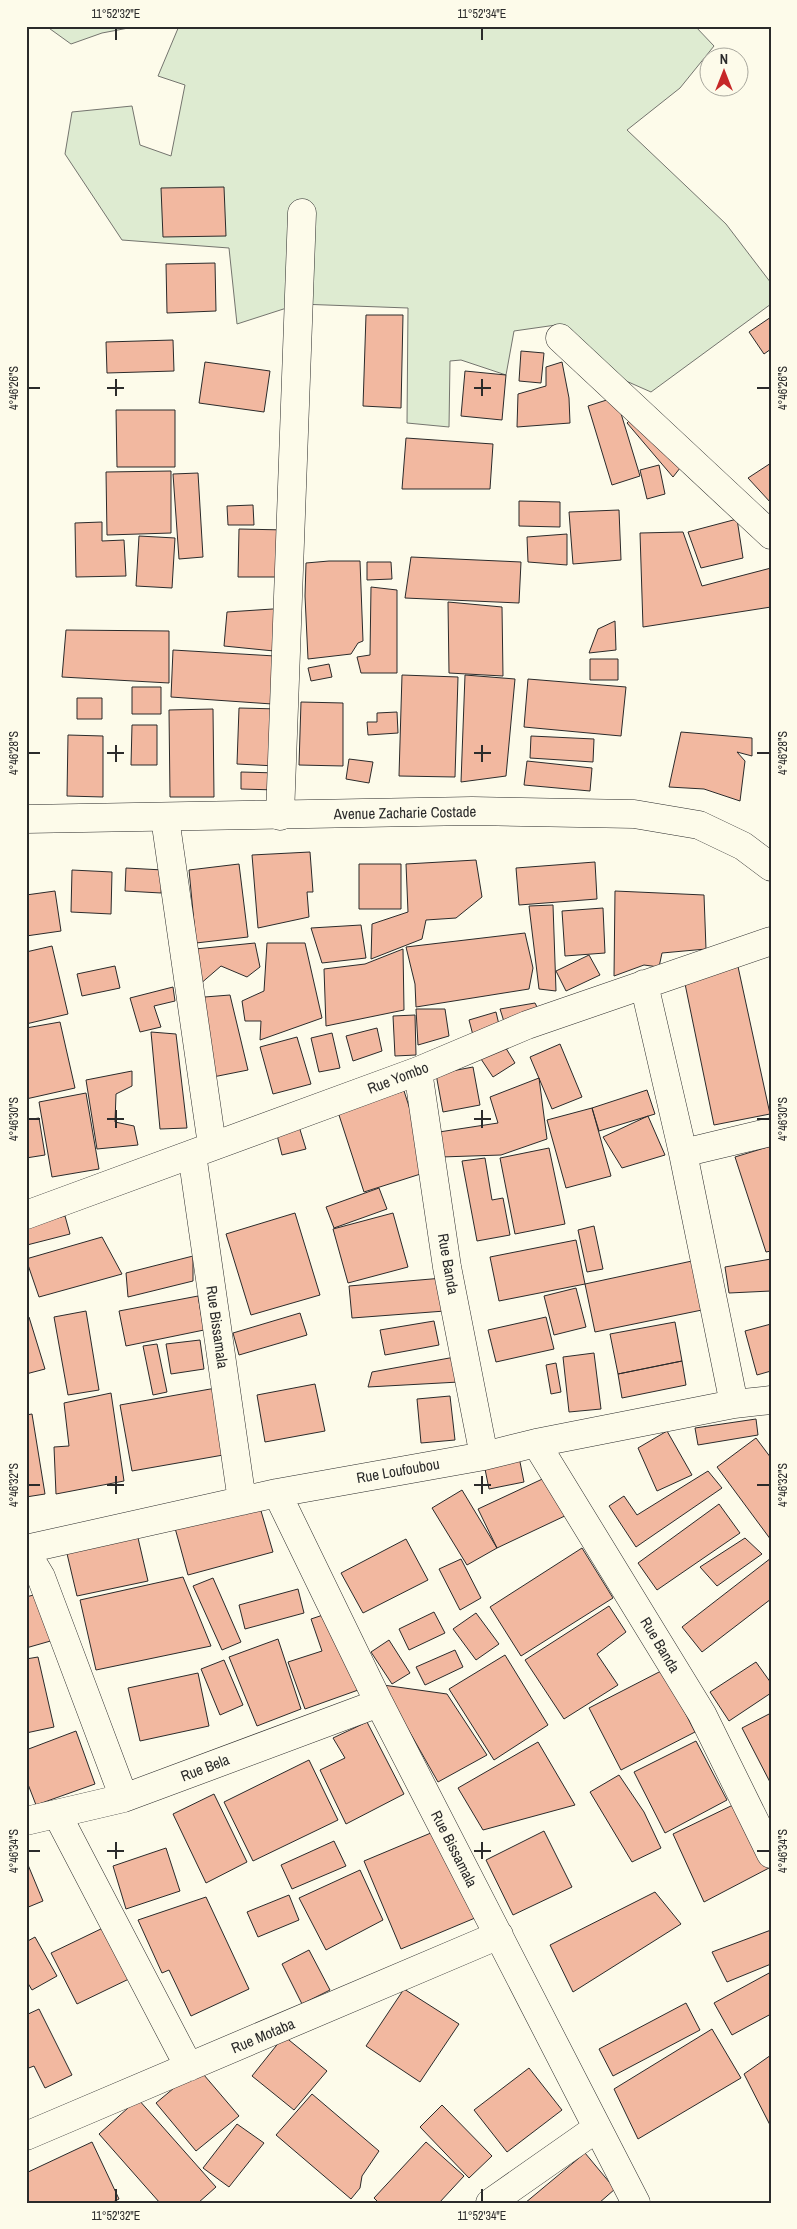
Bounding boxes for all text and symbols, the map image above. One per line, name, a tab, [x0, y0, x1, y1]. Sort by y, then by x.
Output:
text: 11°52'32"E	[92, 6, 140, 22]
text: 11°52'34"E	[458, 6, 506, 22]
north arrow	[700, 48, 750, 98]
text: N	[720, 50, 728, 68]
text: 4°46'26"S	[6, 366, 22, 410]
text: 4°46'26"S	[775, 366, 791, 410]
text: 4°46'28"S	[6, 731, 22, 775]
text: 4°46'28"S	[775, 731, 791, 775]
street label: Avenue Zacharie Costade	[332, 801, 477, 824]
street label: Rue Yombo	[364, 1056, 431, 1099]
text: 4°46'30"S	[6, 1097, 22, 1141]
text: 4°46'30"S	[775, 1097, 791, 1141]
street label: Rue Banda	[433, 1232, 464, 1296]
street label: Rue Bissamala	[201, 1284, 234, 1370]
street label: Rue Loufoubou	[355, 1453, 441, 1488]
text: 4°46'32"S	[6, 1463, 22, 1507]
text: 4°46'32"S	[775, 1463, 791, 1507]
street label: Rue Banda	[636, 1613, 685, 1677]
street label: Rue Bela	[177, 1749, 232, 1786]
street label: Rue Bissamala	[426, 1807, 483, 1891]
text: 4°46'34"S	[6, 1829, 22, 1873]
text: 4°46'34"S	[775, 1829, 791, 1873]
street label: Rue Motaba	[228, 2013, 298, 2058]
text: 11°52'32"E	[92, 2208, 140, 2224]
text: 11°52'34"E	[458, 2208, 506, 2224]

